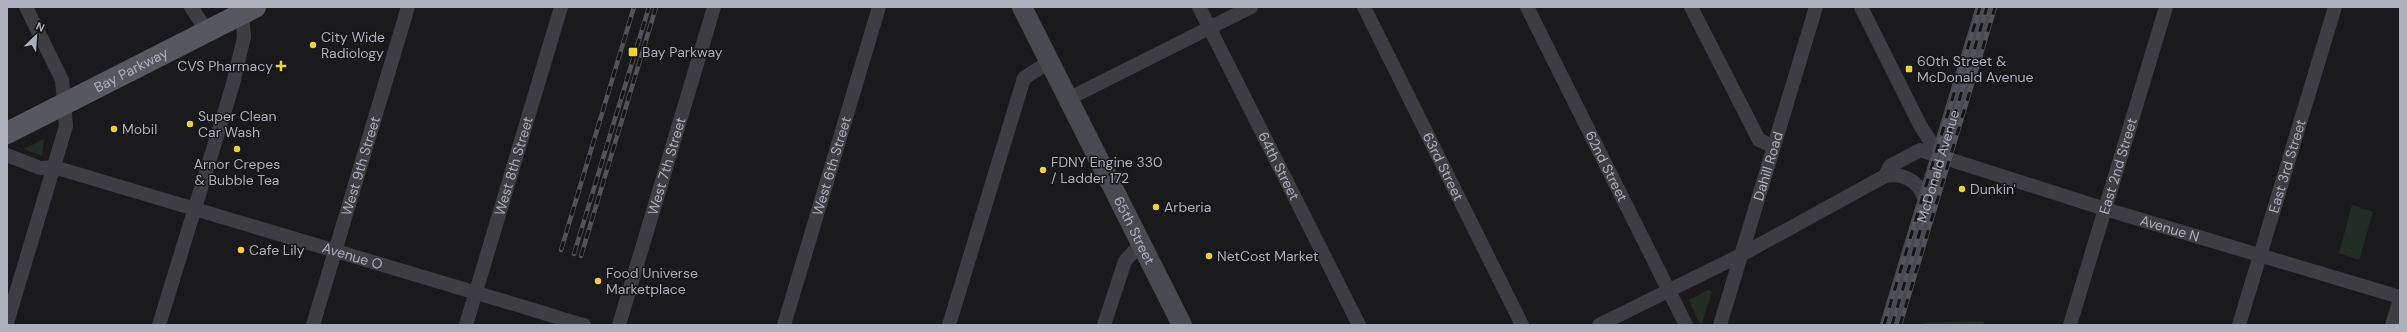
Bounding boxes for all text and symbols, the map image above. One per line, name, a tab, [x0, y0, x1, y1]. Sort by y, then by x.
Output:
north arrow	[16, 16, 56, 56]
text: N	[34, 19, 47, 35]
place label: City Wide Radiology	[321, 28, 385, 62]
marker: City Wide Radiology	[308, 40, 318, 50]
place label: Bay Parkway	[642, 43, 723, 61]
street label: Bay Parkway	[91, 44, 171, 96]
marker: Bay Parkway	[627, 46, 639, 58]
place label: 60th Street & McDonald Avenue	[1917, 52, 2034, 86]
place label: CVS Pharmacy	[177, 57, 273, 75]
marker: CVS Pharmacy	[276, 61, 286, 71]
marker: 60th Street & McDonald Avenue	[1904, 64, 1914, 74]
place label: Super Clean Car Wash	[198, 107, 277, 141]
street label: McDonald Avenue	[1912, 108, 1963, 225]
street label: West 9th Street	[337, 114, 384, 218]
street label: West 8th Street	[490, 114, 537, 218]
street label: West 6th Street	[808, 114, 855, 218]
street label: West 7th Street	[643, 115, 690, 217]
street label: East 2nd Street	[2095, 116, 2141, 216]
street label: East 3rd Street	[2264, 117, 2310, 215]
marker: Super Clean Car Wash	[185, 119, 195, 129]
place label: Mobil	[122, 120, 157, 138]
marker: Mobil	[109, 124, 119, 134]
street label: 62nd Street	[1581, 128, 1632, 205]
street label: 64th Street	[1254, 129, 1304, 203]
street label: 63rd Street	[1419, 129, 1468, 204]
street label: Dahill Road	[1749, 129, 1787, 203]
marker: Arnor Crepes & Bubble Tea	[232, 144, 242, 154]
place label: FDNY Engine 330 / Ladder 172	[1051, 153, 1163, 187]
place label: Arnor Crepes & Bubble Tea	[194, 155, 280, 189]
marker: FDNY Engine 330 / Ladder 172	[1038, 165, 1048, 175]
place label: Dunkin'	[1970, 180, 2016, 198]
marker: Dunkin'	[1957, 184, 1967, 194]
street label: 65th Street	[1110, 193, 1159, 267]
place label: Arberia	[1164, 198, 1211, 216]
marker: Arberia	[1151, 202, 1161, 212]
street label: Avenue N	[2138, 211, 2202, 246]
street label: Avenue O	[320, 238, 385, 273]
place label: Cafe Lily	[249, 241, 305, 259]
marker: Cafe Lily	[236, 245, 246, 255]
place label: NetCost Market	[1217, 247, 1318, 265]
marker: NetCost Market	[1204, 251, 1214, 261]
place label: Food Universe Marketplace	[606, 264, 698, 298]
marker: Food Universe Marketplace	[593, 276, 603, 286]

